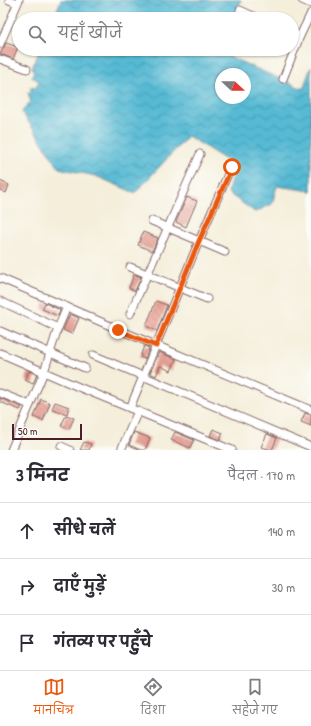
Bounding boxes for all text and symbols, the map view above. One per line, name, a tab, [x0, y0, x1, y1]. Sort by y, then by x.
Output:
search box	[12, 12, 299, 56]
text: यहाँ खोजें	[58, 22, 122, 43]
icon: search	[26, 23, 48, 45]
north arrow	[215, 68, 251, 104]
route start	[223, 158, 241, 176]
route end	[109, 321, 127, 339]
scale bar	[12, 422, 82, 441]
text: 50 m	[18, 424, 38, 438]
text: 3 मिनट	[16, 463, 69, 486]
text: पैदल · 170 m	[228, 466, 295, 484]
text: सीधे चलें	[54, 519, 115, 540]
icon: ahead	[16, 520, 38, 542]
text: 140 m	[268, 522, 295, 540]
text: दाएँ मुड़ें	[54, 575, 106, 596]
icon: right	[16, 576, 38, 598]
text: 30 m	[272, 578, 295, 596]
text: गंतव्य पर पहुँचे	[54, 631, 152, 652]
icon: arrive	[16, 632, 38, 654]
tab: मानचित्र	[33, 676, 74, 722]
tab: दिशा	[140, 676, 165, 722]
tab: सहेजे गए	[232, 676, 278, 722]

